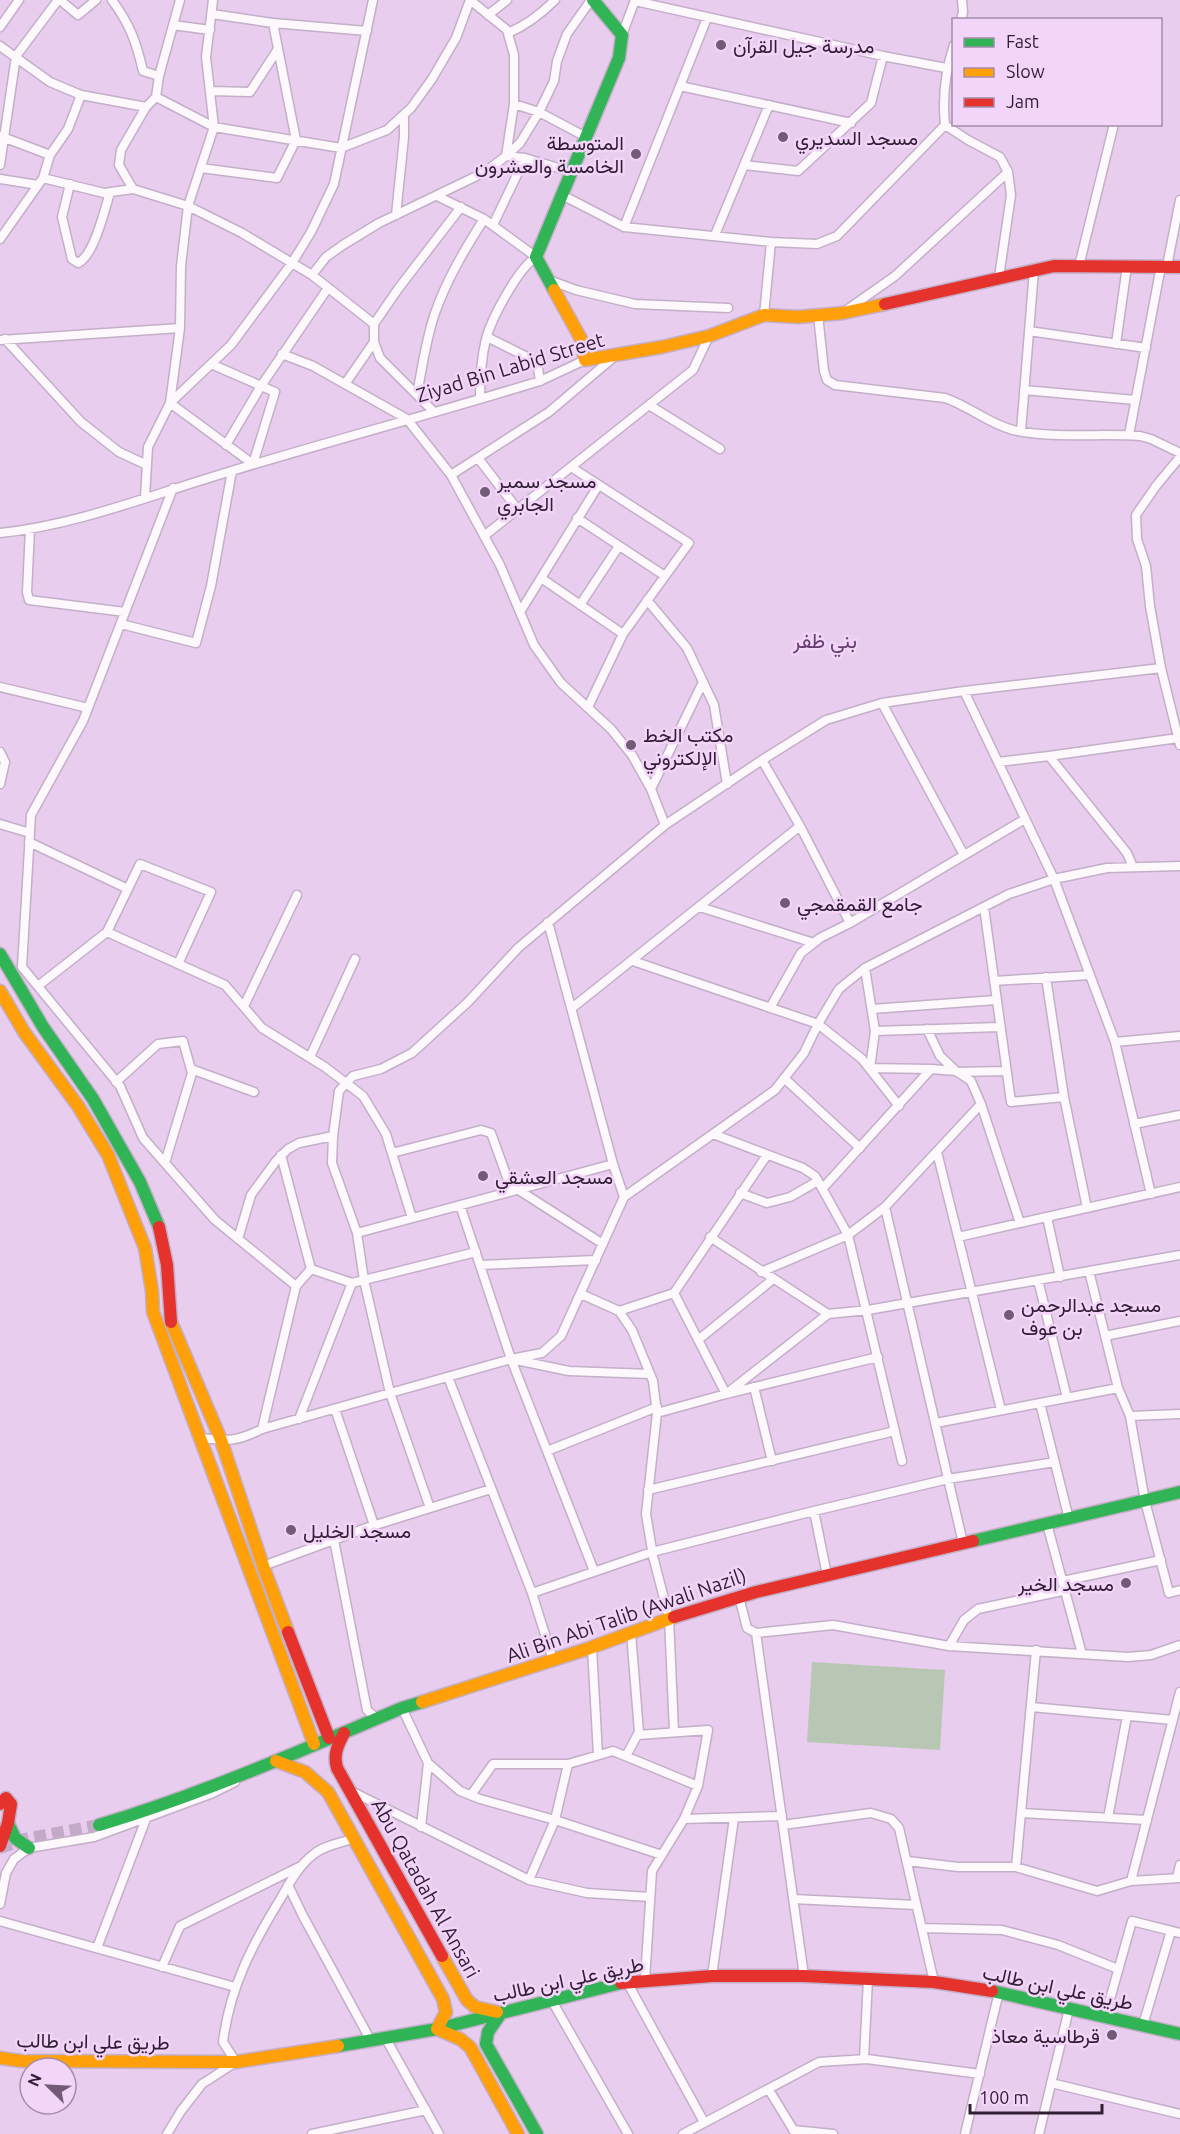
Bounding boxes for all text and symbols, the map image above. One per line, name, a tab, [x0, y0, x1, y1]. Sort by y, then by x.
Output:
legend	[952, 18, 1162, 126]
text: Fast	[1006, 31, 1039, 51]
place label: مدرسة جيل القرآن	[733, 34, 875, 59]
marker: مدرسة جيل القرآن	[714, 38, 728, 52]
text: Slow	[1006, 61, 1045, 81]
text: Jam	[1006, 91, 1040, 111]
place label: مسجد السديري	[795, 126, 918, 155]
marker: مسجد السديري	[776, 130, 790, 144]
place label: المتوسطة الخامسة والعشرون	[475, 131, 624, 179]
marker: المتوسطة الخامسة والعشرون	[629, 147, 643, 161]
street label: Ziyad Bin Labid Street	[413, 327, 607, 407]
place label: مسجد سمير الجابري	[496, 469, 596, 521]
marker: مسجد سمير الجابري	[478, 485, 492, 499]
district label: بني ظفر	[792, 628, 857, 658]
place label: مكتب الخط الإلكتروني	[643, 723, 734, 775]
marker: مكتب الخط الإلكتروني	[624, 738, 638, 752]
place label: جامع القمقمجي	[797, 892, 923, 921]
marker: جامع القمقمجي	[778, 896, 792, 910]
place label: مسجد العشقي	[495, 1165, 613, 1194]
marker: مسجد العشقي	[476, 1169, 490, 1183]
place label: مسجد عبدالرحمن بن عوف	[1021, 1293, 1161, 1341]
marker: مسجد عبدالرحمن بن عوف	[1002, 1308, 1016, 1322]
place label: مسجد الخليل	[303, 1519, 411, 1543]
marker: مسجد الخليل	[284, 1523, 298, 1537]
street label: Ali Bin Abi Talib (Awali Nazil)	[503, 1563, 749, 1667]
place label: مسجد الخير	[1017, 1572, 1114, 1597]
marker: مسجد الخير	[1119, 1576, 1133, 1590]
street label: Abu Qatadah Al Ansari	[367, 1794, 485, 1982]
street label: طريق علي ابن طالب	[491, 1952, 647, 2012]
street label: طريق علي ابن طالب	[979, 1960, 1135, 2020]
place label: قرطاسية معاذ	[992, 2024, 1100, 2049]
street label: طريق علي ابن طالب	[16, 2028, 170, 2060]
marker: قرطاسية معاذ	[1105, 2028, 1119, 2042]
north arrow	[18, 2056, 78, 2116]
text: N	[24, 2071, 45, 2089]
scale bar	[970, 2077, 1102, 2115]
text: 100 m	[979, 2087, 1029, 2107]

